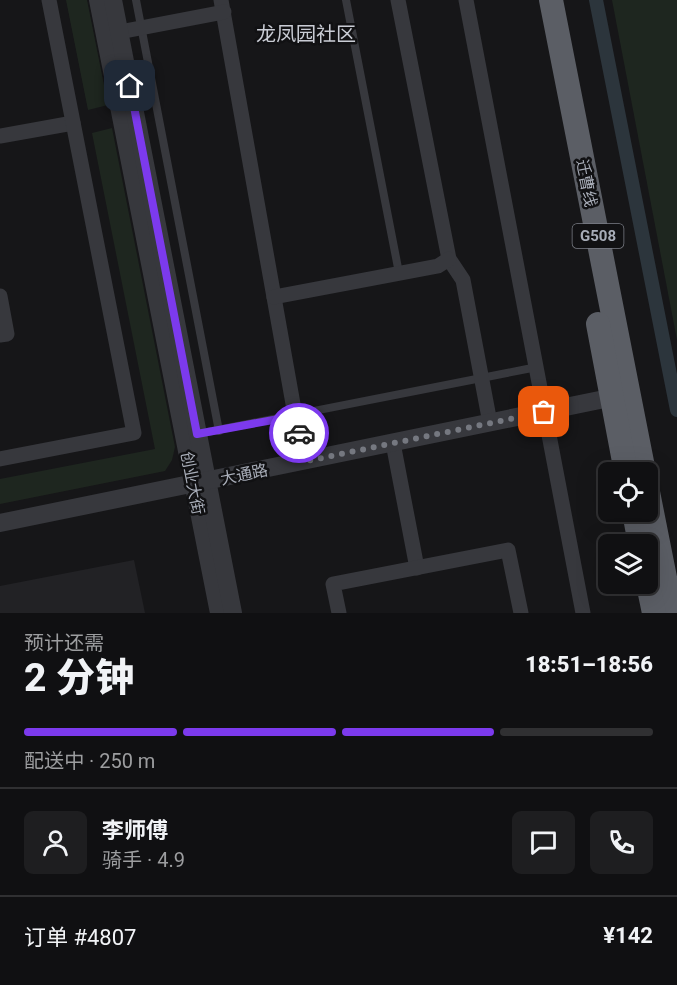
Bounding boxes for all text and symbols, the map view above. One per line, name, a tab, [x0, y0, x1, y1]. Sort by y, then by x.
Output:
district label: 龙凤园社区	[256, 22, 356, 46]
pin	[104, 60, 155, 111]
icon: home	[113, 69, 146, 102]
street label: 迁曹线	[573, 158, 600, 208]
road number: G508	[572, 224, 624, 248]
pin	[518, 386, 569, 437]
icon: bag	[527, 395, 560, 428]
courier	[269, 403, 329, 463]
icon: car	[283, 417, 316, 450]
street label: 创业大街	[177, 450, 208, 516]
street label: 大通路	[219, 460, 270, 489]
map controls	[598, 462, 658, 594]
button: locate	[598, 462, 658, 522]
button: layers	[598, 534, 658, 594]
text: 预计还需	[24, 631, 104, 655]
text: 18:51–18:56	[525, 652, 653, 677]
text: 2 分钟	[24, 655, 134, 701]
text: 配送中 · 250 m	[24, 749, 155, 773]
button: person	[24, 811, 87, 874]
button: chat	[512, 811, 575, 874]
button: phone	[590, 811, 653, 874]
text: 李师傅	[102, 818, 168, 843]
text: 骑手 · 4.9	[102, 848, 185, 872]
text: ¥142	[603, 923, 653, 948]
text: 订单 #4807	[24, 925, 136, 950]

